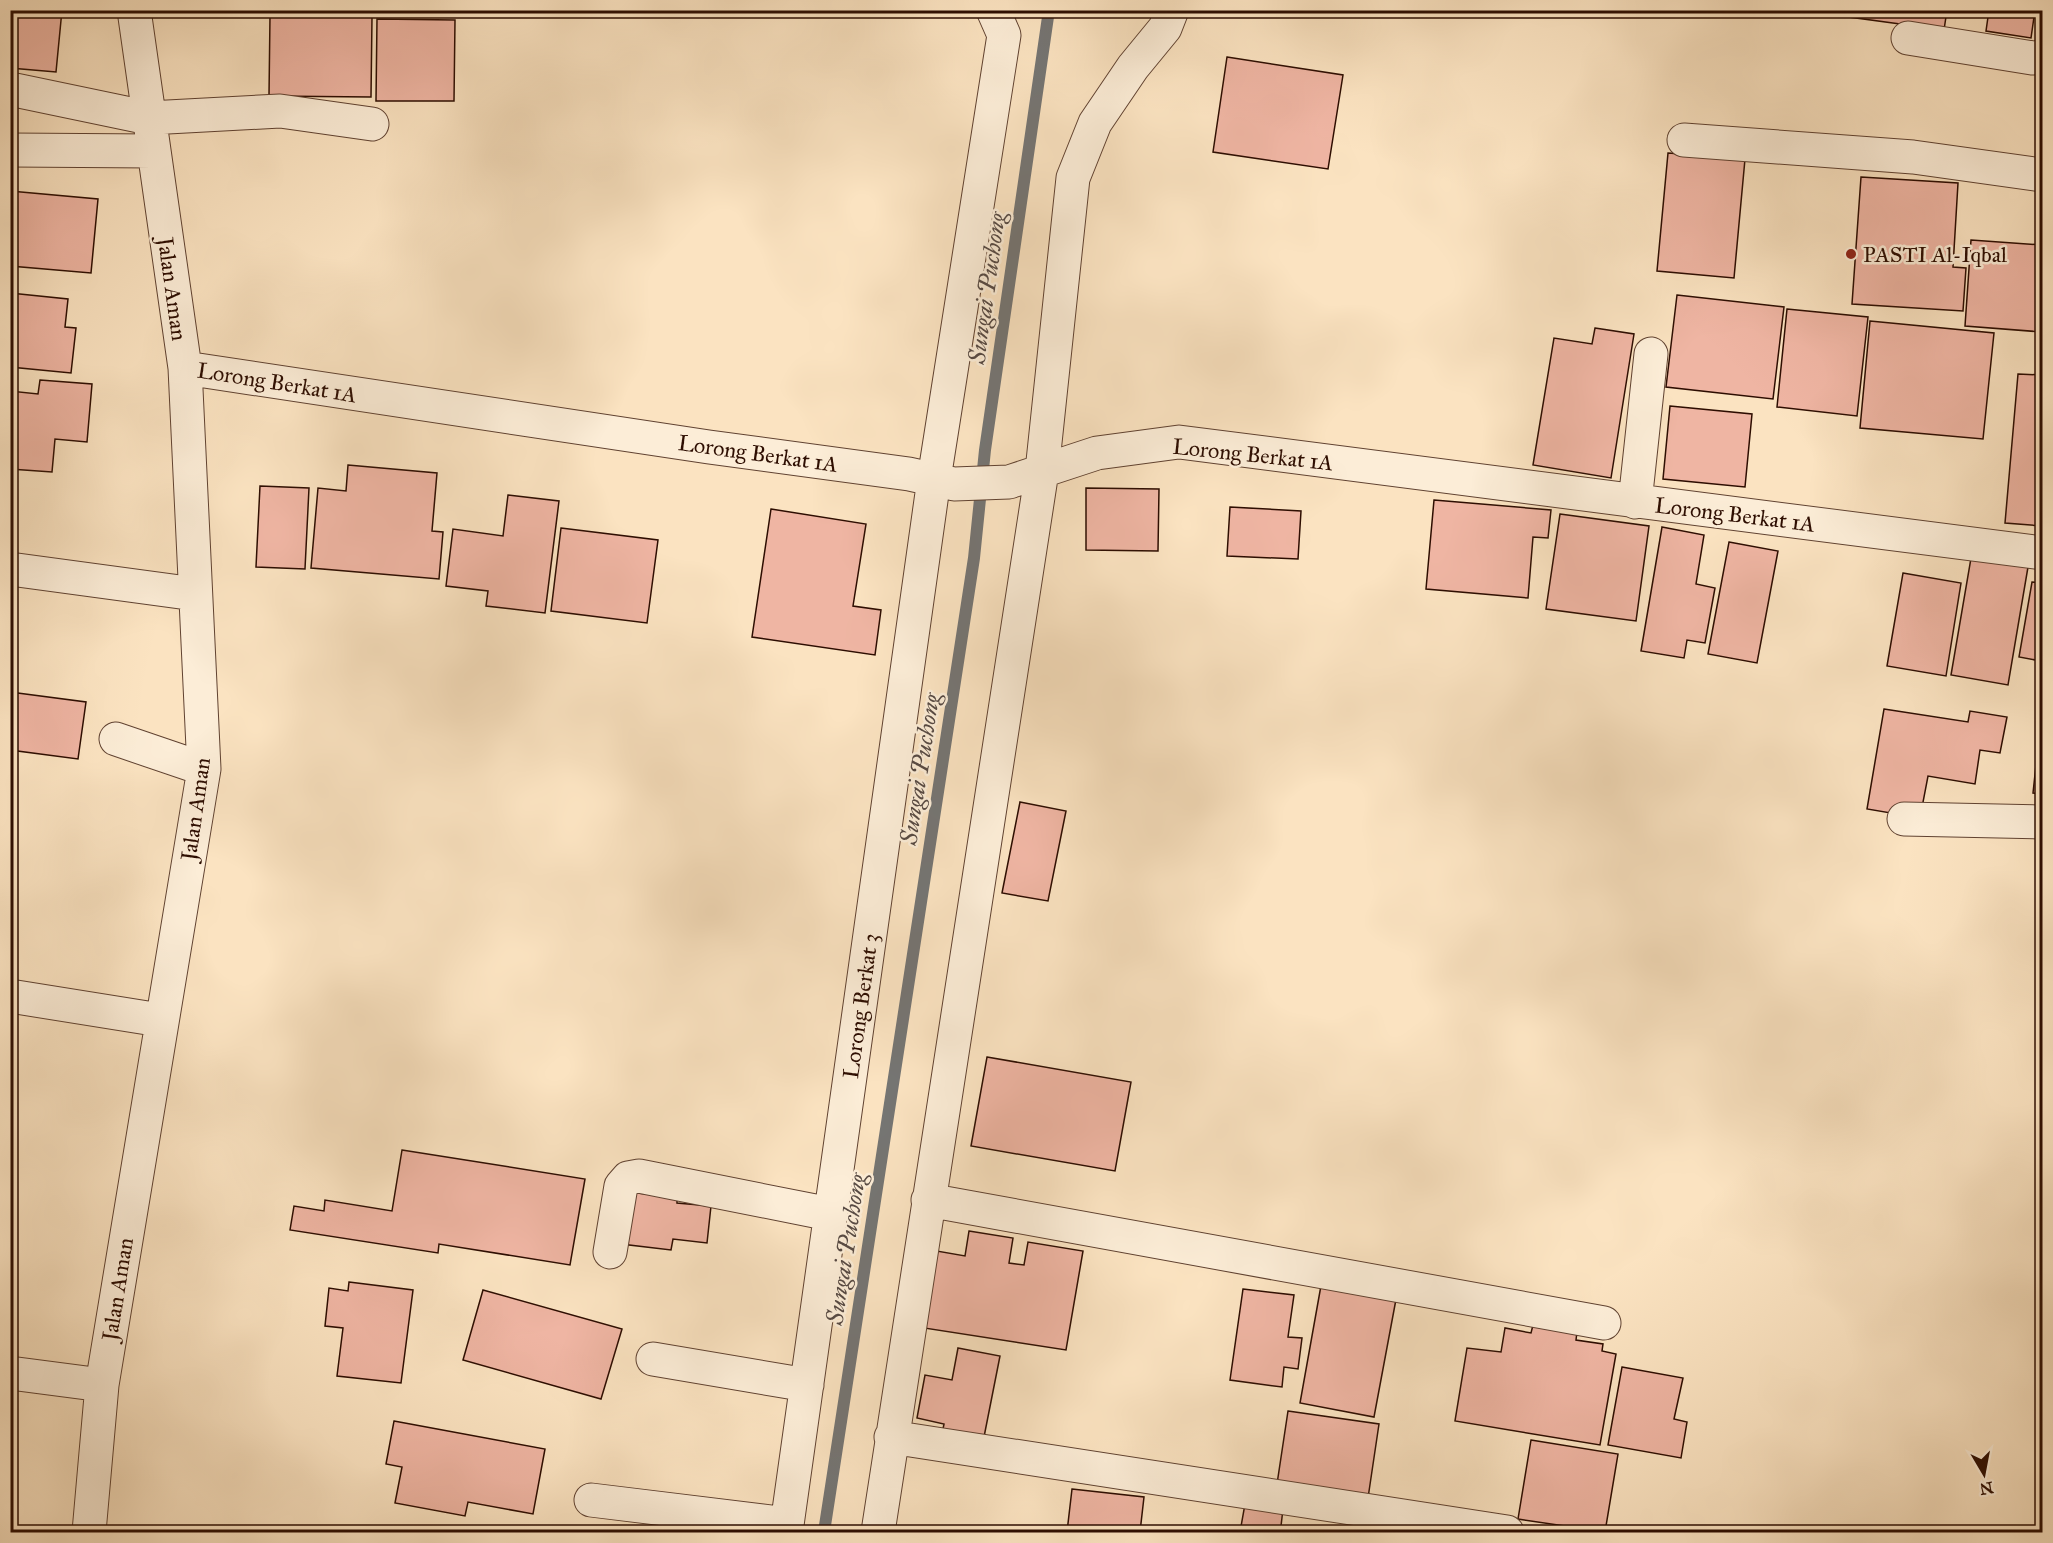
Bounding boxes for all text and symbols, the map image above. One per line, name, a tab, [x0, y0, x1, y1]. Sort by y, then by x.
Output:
water label: Sungai Puchong	[961, 208, 1013, 367]
street label: Jalan Aman	[152, 234, 193, 343]
place label: PASTI Al-Iqbal	[1863, 241, 2007, 268]
marker: PASTI Al-Iqbal	[1844, 247, 1858, 261]
street label: Lorong Berkat 1A	[195, 357, 359, 408]
street label: Lorong Berkat 1A	[676, 429, 840, 478]
street label: Lorong Berkat 1A	[1171, 433, 1335, 476]
street label: Lorong Berkat 1A	[1653, 491, 1817, 538]
water label: Sungai Puchong	[893, 689, 947, 848]
street label: Jalan Aman	[175, 756, 216, 864]
street label: Lorong Berkat 3	[837, 932, 884, 1080]
water label: Sungai Puchong	[819, 1169, 873, 1328]
street label: Jalan Aman	[96, 1235, 139, 1345]
north arrow	[1954, 1444, 2014, 1504]
text: N	[1978, 1478, 1995, 1499]

